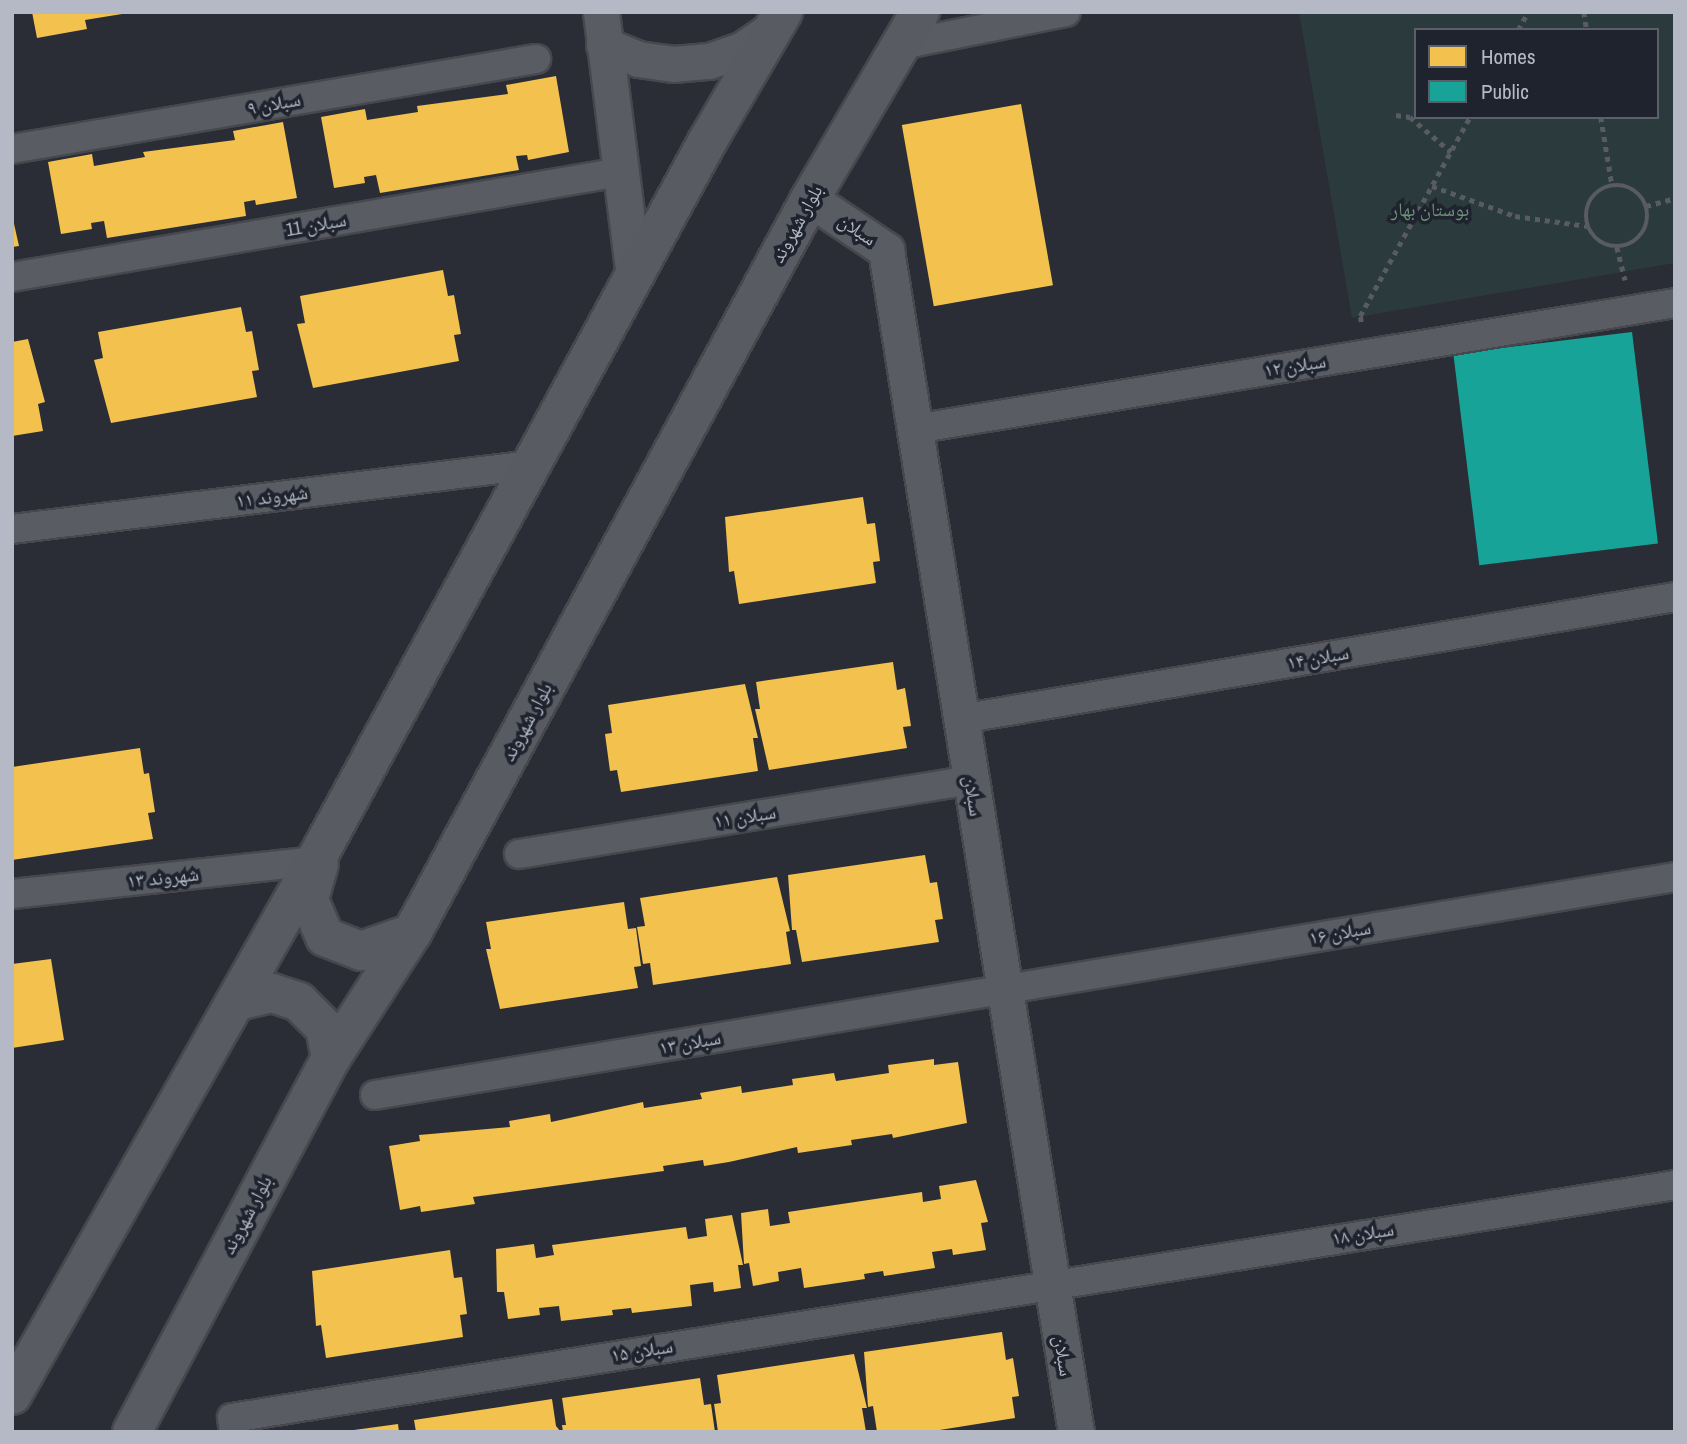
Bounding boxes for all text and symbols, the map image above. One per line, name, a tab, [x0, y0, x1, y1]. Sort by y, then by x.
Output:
legend	[1414, 28, 1659, 119]
text: Homes	[1481, 42, 1536, 71]
text: Public	[1481, 77, 1529, 106]
street label: سبلان ۹	[246, 88, 302, 120]
street label: بلوار شهروند	[766, 181, 828, 267]
park label: بوستان بهار	[1391, 199, 1469, 221]
street label: سبلان 11	[284, 208, 348, 242]
street label: سبلان	[834, 209, 880, 251]
street label: سبلان ۱۲	[1263, 350, 1327, 382]
street label: شهروند ۱۱	[235, 481, 309, 513]
street label: سبلان ۱۴	[1285, 641, 1351, 675]
street label: بلوار شهروند	[497, 679, 557, 765]
street label: سبلان	[959, 774, 987, 818]
street label: سبلان ۱۱	[713, 801, 777, 833]
street label: شهروند ۱۳	[126, 863, 200, 893]
street label: سبلان ۱۶	[1307, 916, 1373, 950]
street label: سبلان ۱۳	[657, 1026, 723, 1060]
street label: بلوار شهروند	[217, 1172, 277, 1258]
street label: سبلان ۱۸	[1331, 1218, 1395, 1250]
street label: سبلان	[1049, 1334, 1077, 1378]
street label: سبلان ۱۵	[610, 1335, 674, 1367]

